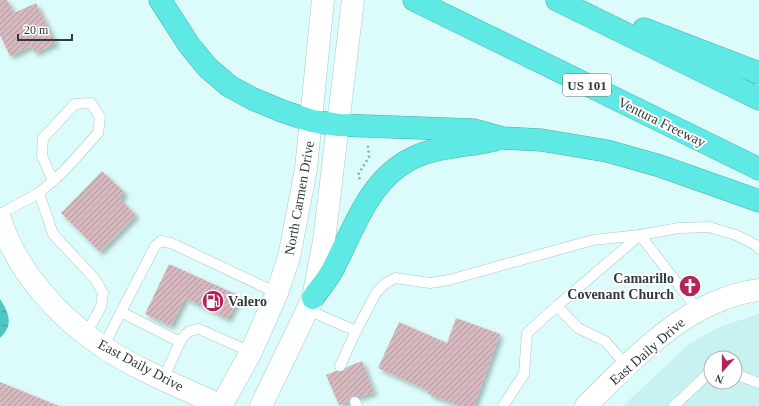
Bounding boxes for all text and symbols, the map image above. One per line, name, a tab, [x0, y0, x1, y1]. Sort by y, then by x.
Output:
scale bar	[18, 16, 72, 42]
text: 20 m	[24, 23, 49, 37]
road number: US 101	[563, 74, 611, 96]
street label: Ventura Freeway	[616, 95, 708, 150]
street label: North Carmen Drive	[282, 140, 317, 256]
place label: Camarillo Covenant Church	[567, 271, 674, 302]
church icon: Camarillo Covenant Church	[677, 273, 703, 299]
fuel station icon: Valero	[200, 288, 226, 314]
place label: Valero	[228, 294, 267, 309]
street label: East Daily Drive	[607, 315, 688, 388]
street label: East Daily Drive	[96, 337, 186, 394]
north arrow	[703, 350, 743, 390]
text: N	[714, 372, 725, 386]

